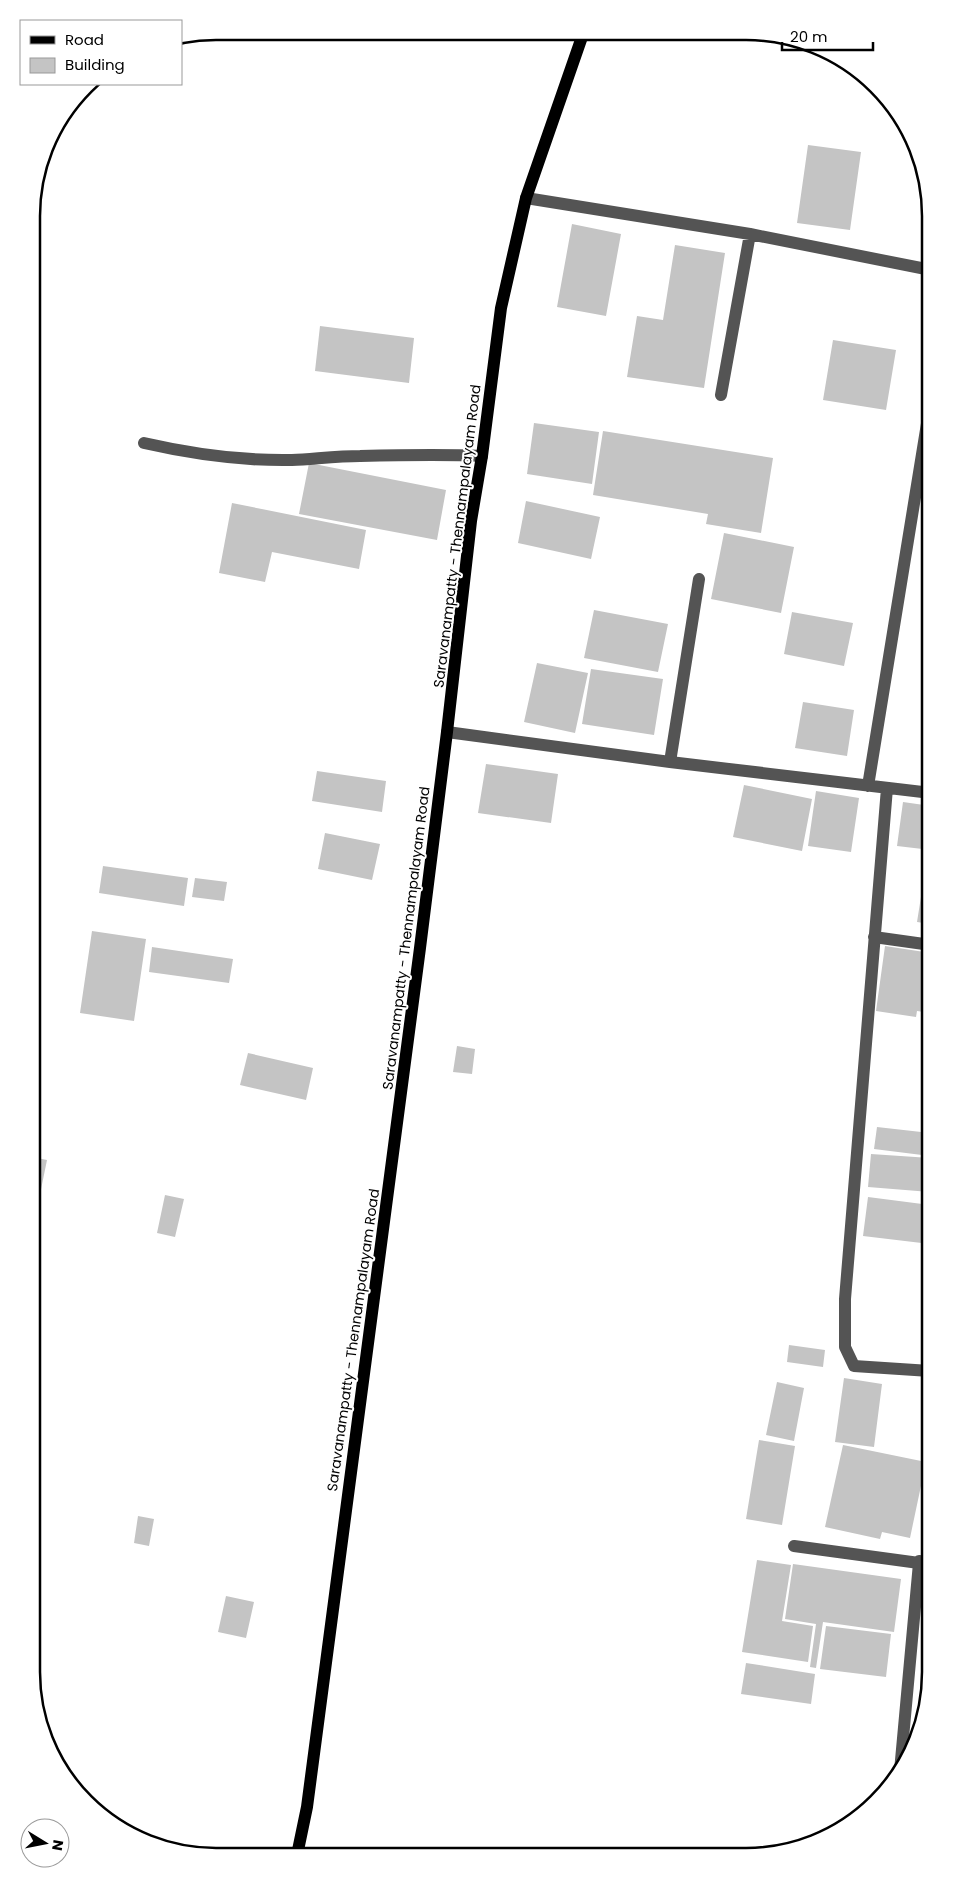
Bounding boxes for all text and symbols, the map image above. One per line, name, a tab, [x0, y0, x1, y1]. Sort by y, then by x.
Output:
legend	[20, 20, 182, 85]
scale bar	[782, 20, 873, 52]
text: 20 m	[790, 26, 828, 47]
text: Road	[65, 29, 104, 50]
text: Building	[65, 54, 125, 75]
street label: Saravanampatty - Thennampalayam Road	[428, 383, 486, 689]
street label: Saravanampatty - Thennampalayam Road	[377, 785, 435, 1091]
street label: Saravanampatty - Thennampalayam Road	[322, 1187, 384, 1493]
north arrow	[20, 1818, 70, 1868]
text: N	[47, 1838, 69, 1852]

